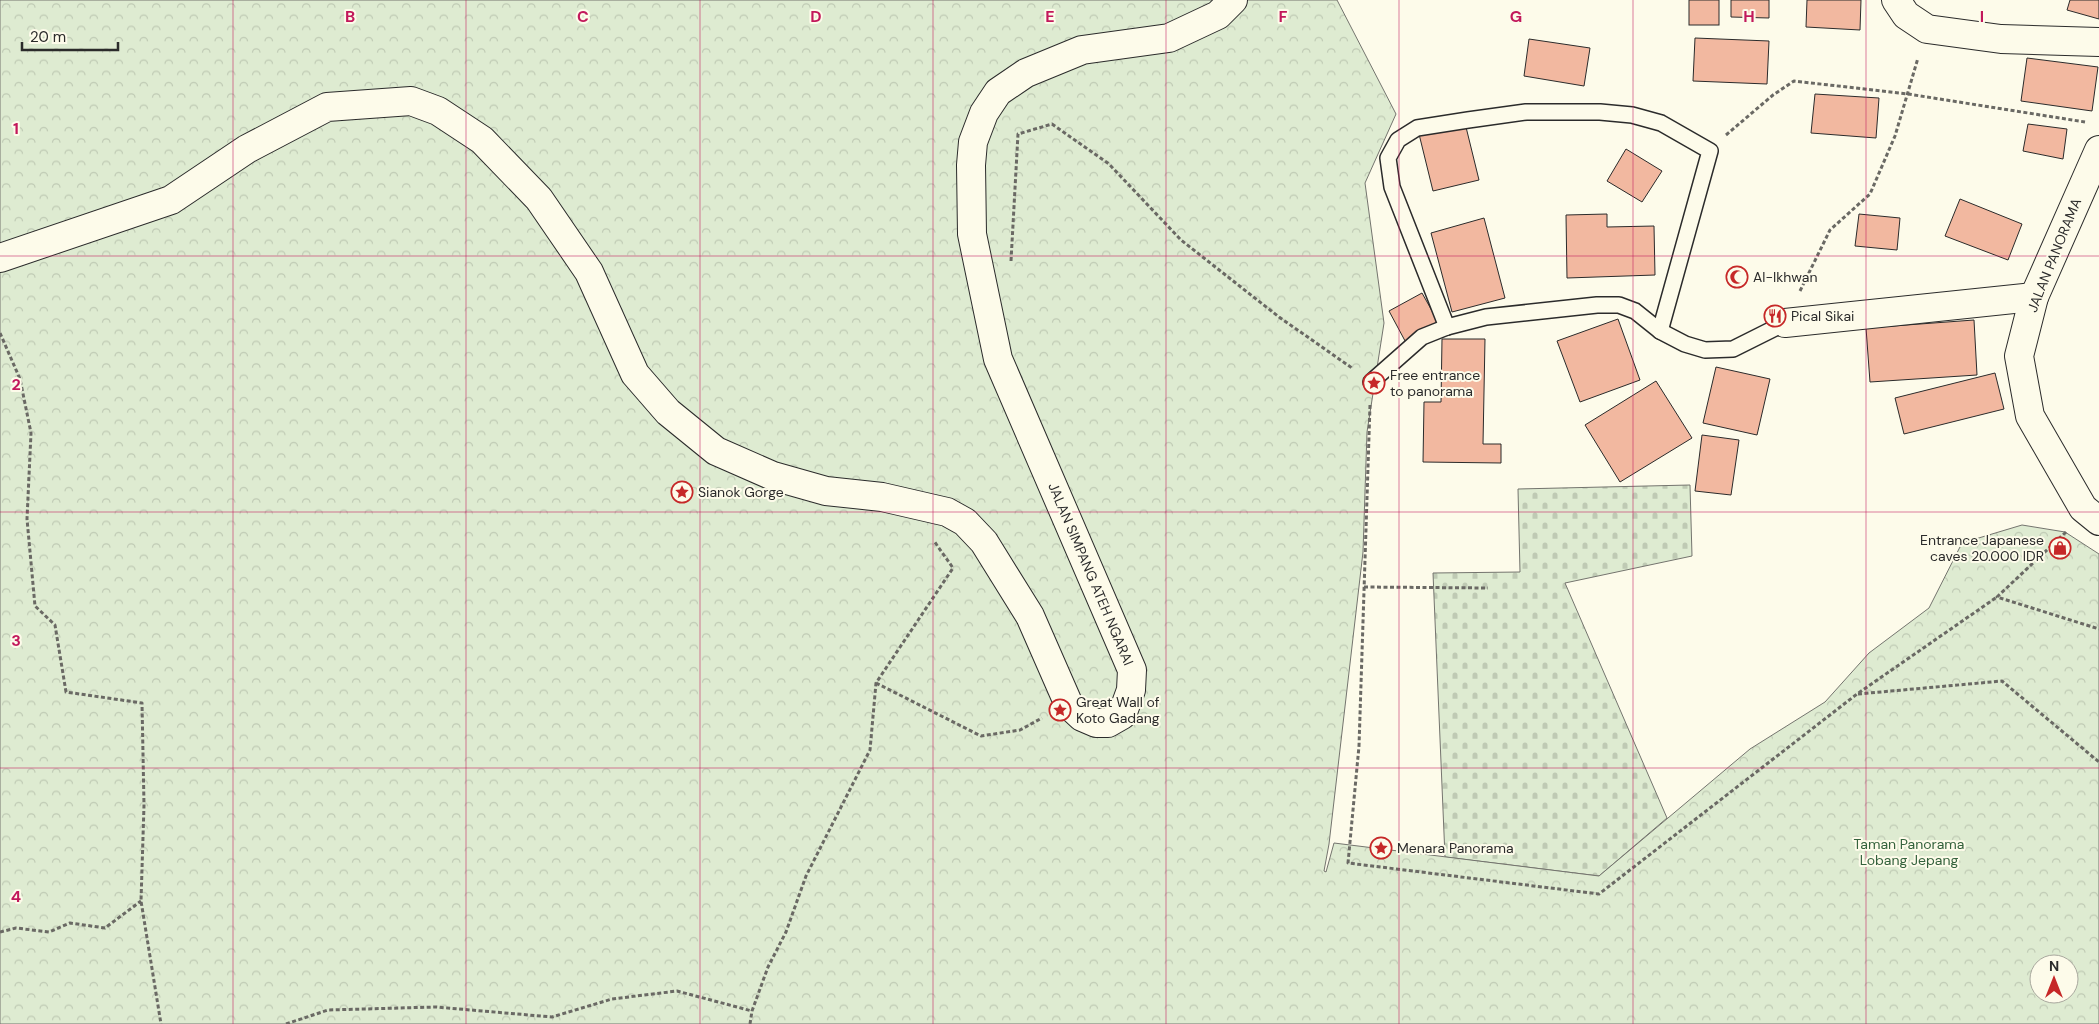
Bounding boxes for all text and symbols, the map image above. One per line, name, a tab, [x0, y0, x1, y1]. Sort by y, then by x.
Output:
text: B	[345, 6, 355, 27]
text: C	[577, 6, 589, 27]
text: D	[810, 6, 822, 27]
text: E	[1045, 6, 1055, 27]
text: F	[1279, 6, 1288, 27]
text: G	[1510, 6, 1522, 27]
text: H	[1743, 6, 1755, 27]
text: I	[1980, 6, 1984, 27]
scale bar	[22, 20, 119, 52]
text: 20 m	[30, 27, 66, 47]
text: 1	[13, 118, 19, 139]
street label: JALAN PANORAMA	[2023, 195, 2085, 315]
mosque icon: Al-Ikhwan	[1725, 265, 1749, 289]
place label: Al-Ikhwan	[1753, 268, 1817, 286]
restaurant icon: Pical Sikai	[1763, 304, 1787, 328]
place label: Pical Sikai	[1791, 307, 1854, 325]
place label: Free entrance to panorama	[1390, 366, 1480, 400]
place icon: Free entrance to panorama	[1362, 371, 1386, 395]
text: 2	[11, 374, 21, 395]
place icon: Sianok Gorge	[670, 480, 694, 504]
street label: JALAN SIMPANG ATEH NGARAI	[1044, 480, 1138, 668]
place label: Sianok Gorge	[698, 483, 784, 501]
place label: Entrance Japanese caves 20.000 IDR	[1920, 531, 2044, 565]
shop icon: Entrance Japanese caves 20.000 IDR	[2048, 536, 2072, 560]
text: 3	[11, 630, 21, 651]
place label: Great Wall of Koto Gadang	[1076, 693, 1160, 727]
place icon: Great Wall of Koto Gadang	[1048, 698, 1072, 722]
park label: Taman Panorama Lobang Jepang	[1854, 835, 1964, 869]
place icon: Menara Panorama	[1369, 836, 1393, 860]
place label: Menara Panorama	[1397, 839, 1514, 857]
text: 4	[11, 886, 21, 907]
north arrow	[2029, 954, 2079, 1004]
text: N	[2049, 957, 2059, 975]

